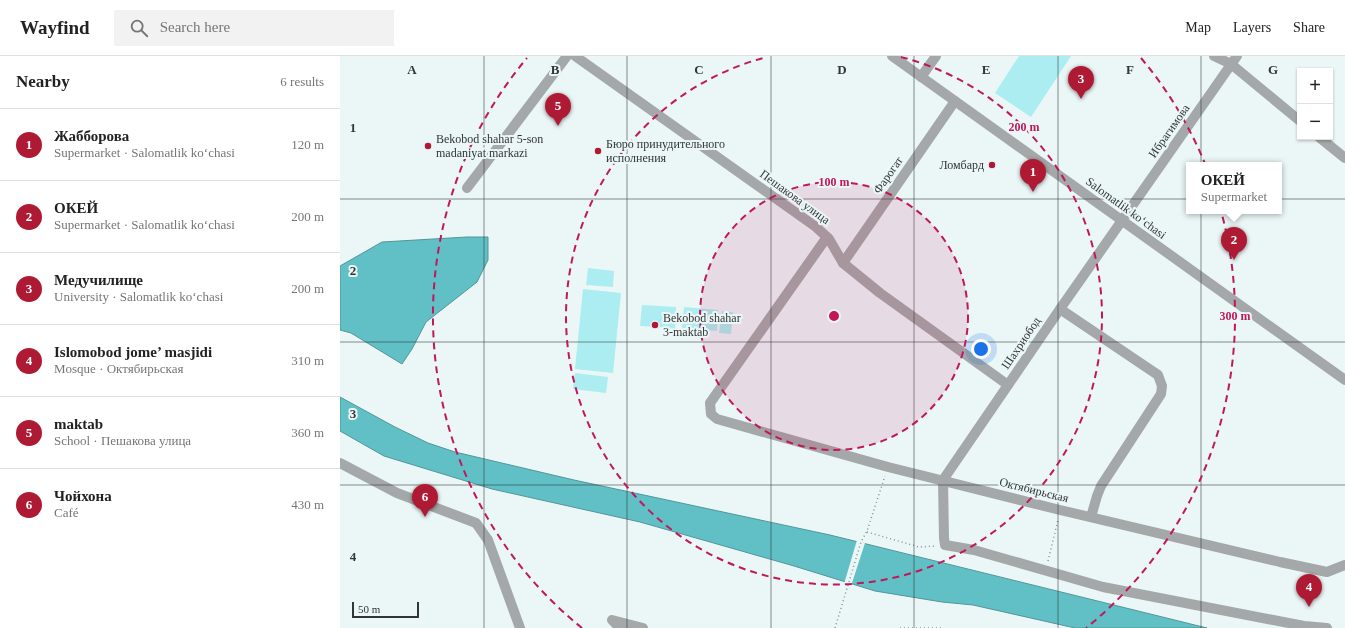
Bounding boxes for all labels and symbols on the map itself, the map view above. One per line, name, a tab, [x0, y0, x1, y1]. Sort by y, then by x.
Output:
text: A	[407, 62, 417, 77]
text: B	[551, 62, 560, 77]
text: C	[694, 62, 704, 77]
text: D	[837, 62, 847, 77]
text: E	[982, 62, 990, 77]
text: F	[1126, 62, 1134, 77]
text: G	[1268, 62, 1278, 77]
pin: 3	[1068, 66, 1094, 99]
pin: 5	[545, 93, 571, 126]
street label: Ибрагимова	[1146, 101, 1193, 160]
text: 1	[350, 120, 356, 135]
text: 200 m	[1009, 120, 1040, 134]
place label: Bekobod shahar 5-son madaniyat markazi	[436, 132, 543, 160]
place label: Бюро принудительного исполнения	[606, 137, 725, 165]
marker: Bekobod shahar 5-son madaniyat markazi	[423, 141, 433, 151]
marker: Бюро принудительного исполнения	[593, 146, 603, 156]
street label: Фарогат	[870, 153, 906, 196]
place label: Ломбард	[939, 158, 984, 172]
pin: 1	[1020, 159, 1046, 192]
marker: Ломбард	[987, 160, 997, 170]
street label: Пешакова улица	[757, 167, 833, 228]
street label: Salomatlik ko‘chasi	[1083, 174, 1169, 242]
text: 100 m	[819, 175, 850, 189]
pin: 2	[1221, 227, 1247, 260]
text: 2	[350, 263, 356, 278]
centre of rings	[827, 309, 841, 323]
text: 300 m	[1220, 309, 1251, 323]
place label: Bekobod shahar 3-maktab	[663, 311, 741, 339]
street label: Шахриобод	[998, 314, 1044, 372]
marker: Bekobod shahar 3-maktab	[650, 320, 660, 330]
your location	[971, 339, 991, 359]
text: 3	[350, 406, 357, 421]
street label: Октябирьская	[998, 475, 1070, 505]
pin: 6	[412, 484, 438, 517]
text: 4	[350, 549, 357, 564]
pin: 4	[1296, 574, 1322, 607]
scale bar	[352, 600, 419, 619]

